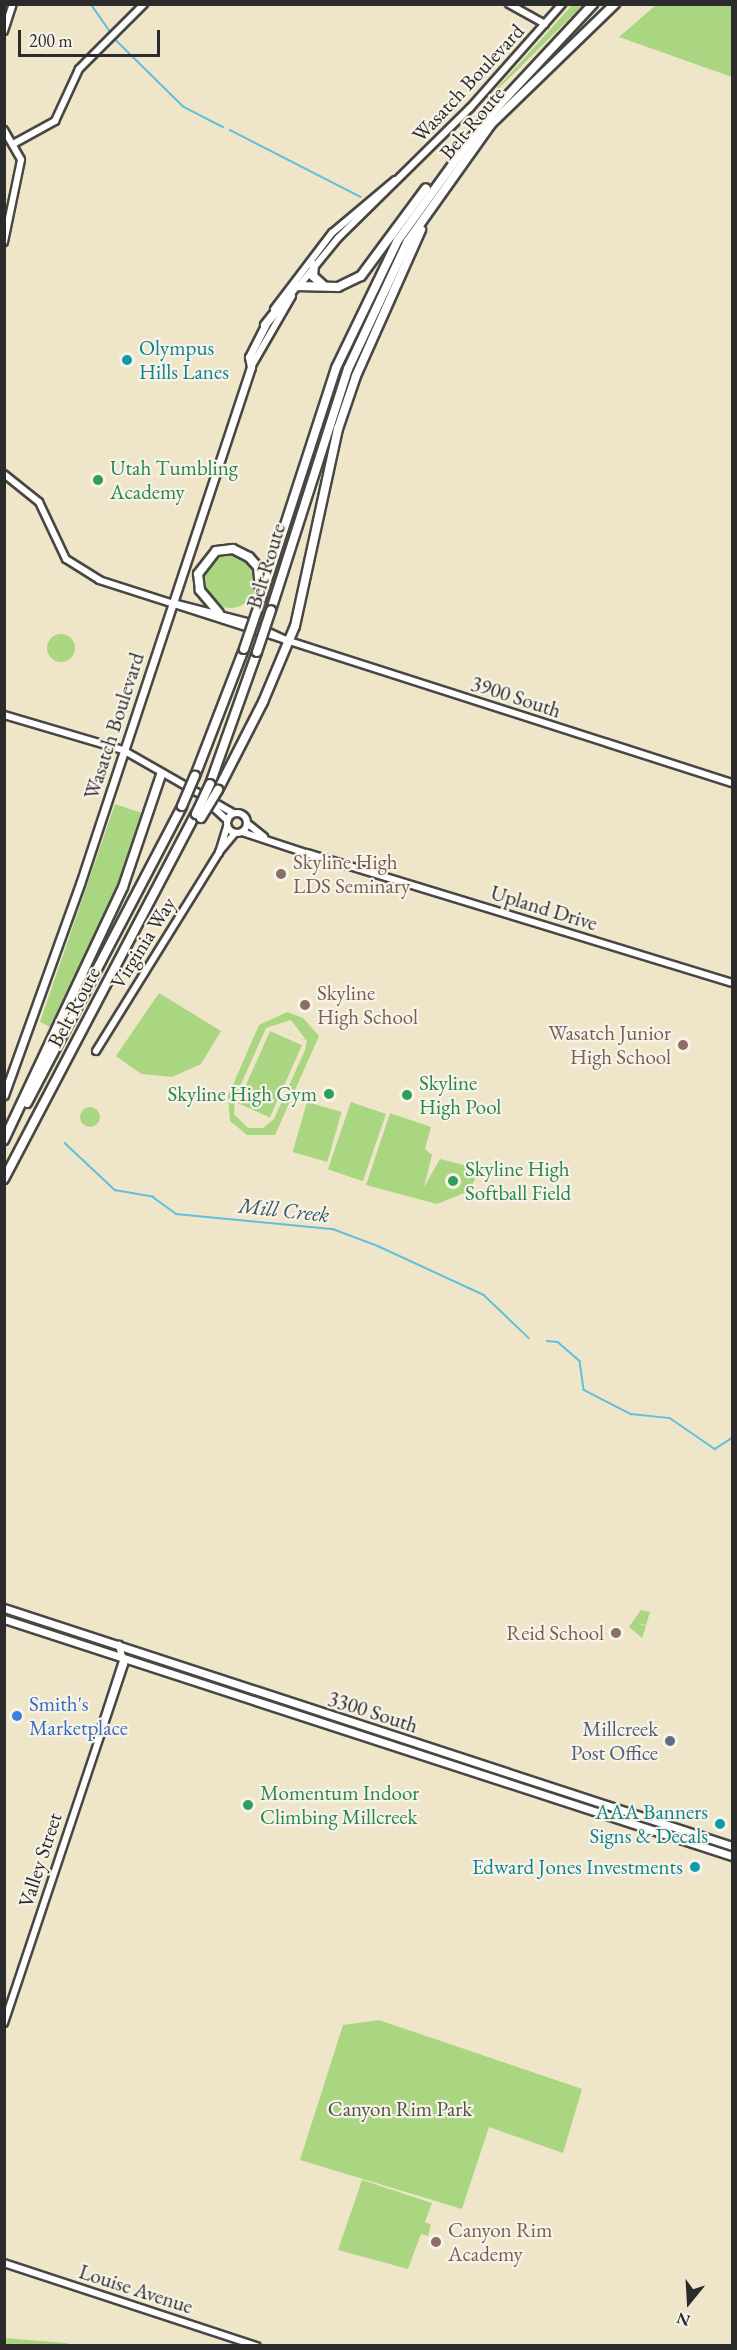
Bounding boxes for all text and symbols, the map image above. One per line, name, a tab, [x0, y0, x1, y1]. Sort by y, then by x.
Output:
scale bar	[21, 18, 164, 56]
street label: Wasatch Boulevard	[407, 19, 529, 147]
text: 200 m	[29, 29, 73, 52]
street label: Belt Route	[434, 81, 510, 165]
place label: Olympus Hills Lanes	[139, 335, 229, 385]
marker: Olympus Hills Lanes	[120, 353, 134, 367]
place label: Utah Tumbling Academy	[110, 455, 238, 505]
marker: Utah Tumbling Academy	[91, 473, 105, 487]
street label: Belt Route	[241, 520, 291, 612]
street label: Wasatch Boulevard	[78, 649, 150, 803]
street label: 3900 South	[468, 671, 564, 723]
place label: Skyline High LDS Seminary	[293, 849, 410, 899]
marker: Skyline High LDS Seminary	[274, 867, 288, 881]
street label: Upland Drive	[488, 880, 600, 936]
street label: Virginia Way	[105, 892, 181, 994]
street label: Belt Route	[42, 962, 106, 1052]
place label: Skyline High School	[317, 980, 418, 1030]
marker: Skyline High School	[298, 998, 312, 1012]
place label: Wasatch Junior High School	[548, 1020, 671, 1070]
marker: Wasatch Junior High School	[676, 1038, 690, 1052]
place label: Skyline High Pool	[419, 1070, 501, 1120]
place label: Skyline High Gym	[167, 1081, 317, 1107]
marker: Skyline High Gym	[322, 1087, 336, 1101]
marker: Skyline High Pool	[400, 1088, 414, 1102]
place label: Skyline High Softball Field	[465, 1156, 571, 1206]
marker: Skyline High Softball Field	[446, 1174, 460, 1188]
water label: Mill Creek	[237, 1192, 331, 1228]
place label: Reid School	[506, 1620, 604, 1646]
marker: Reid School	[609, 1626, 623, 1640]
street label: 3300 South	[325, 1686, 421, 1738]
place label: Smith's Marketplace	[29, 1691, 128, 1741]
marker: Smith's Marketplace	[10, 1709, 24, 1723]
place label: Millcreek Post Office	[571, 1716, 658, 1766]
marker: Millcreek Post Office	[663, 1734, 677, 1748]
place label: Momentum Indoor Climbing Millcreek	[260, 1780, 419, 1830]
marker: Momentum Indoor Climbing Millcreek	[241, 1798, 255, 1812]
place label: AAA Banners Signs & Decals	[590, 1799, 708, 1849]
street label: Valley Street	[13, 1809, 67, 1911]
marker: AAA Banners Signs & Decals	[713, 1817, 727, 1831]
place label: Edward Jones Investments	[472, 1854, 683, 1880]
marker: Edward Jones Investments	[688, 1860, 702, 1874]
park label: Canyon Rim Park	[328, 2096, 472, 2122]
place label: Canyon Rim Academy	[448, 2217, 552, 2267]
marker: Canyon Rim Academy	[429, 2235, 443, 2249]
street label: Louise Avenue	[76, 2259, 196, 2319]
north arrow	[659, 2272, 719, 2332]
text: N	[674, 2308, 693, 2332]

